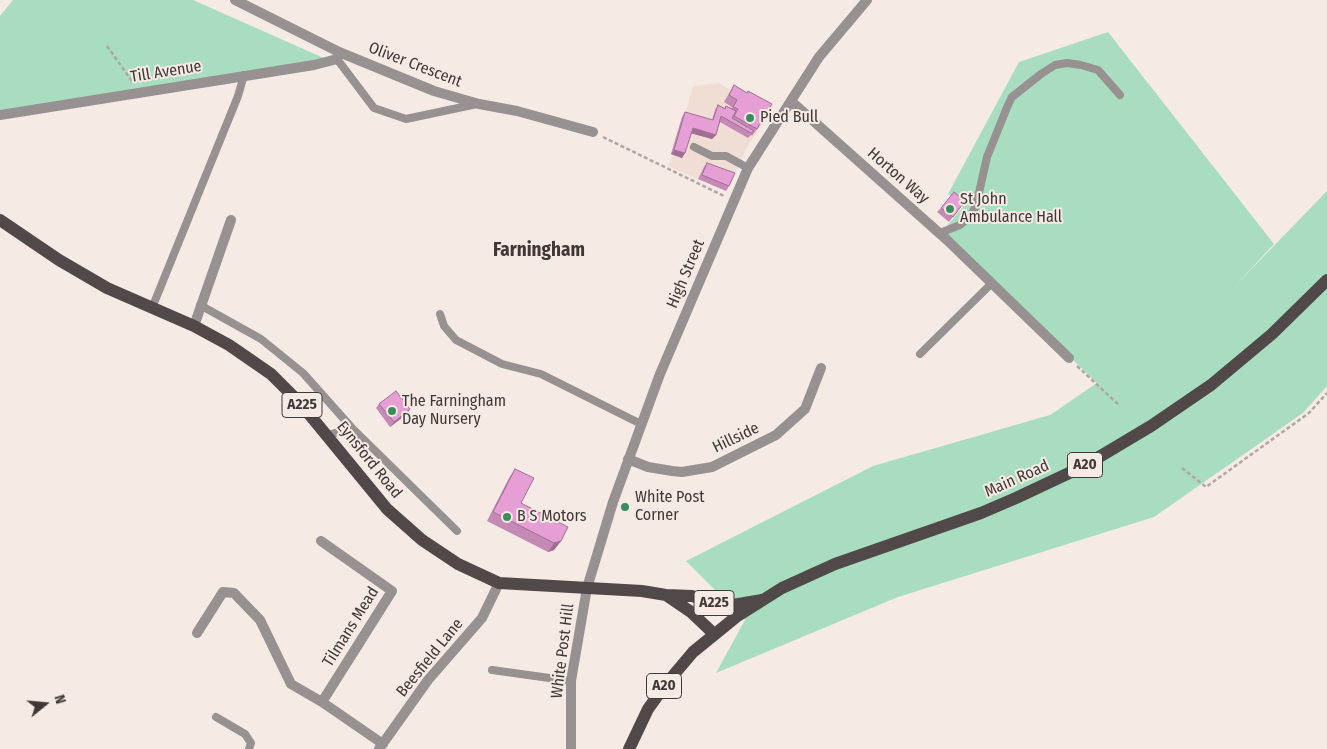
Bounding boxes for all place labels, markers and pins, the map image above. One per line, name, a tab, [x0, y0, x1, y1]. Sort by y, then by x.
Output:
place label: Pied Bull	[760, 108, 818, 128]
marker: Pied Bull	[744, 112, 756, 124]
place label: St John Ambulance Hall	[960, 190, 1062, 228]
marker: St John Ambulance Hall	[944, 203, 956, 215]
place label: The Farningham Day Nursery	[402, 392, 506, 430]
marker: The Farningham Day Nursery	[386, 405, 398, 417]
place label: White Post Corner	[635, 488, 704, 526]
marker: White Post Corner	[619, 501, 631, 513]
place label: B S Motors	[517, 507, 587, 527]
marker: B S Motors	[501, 511, 513, 523]

